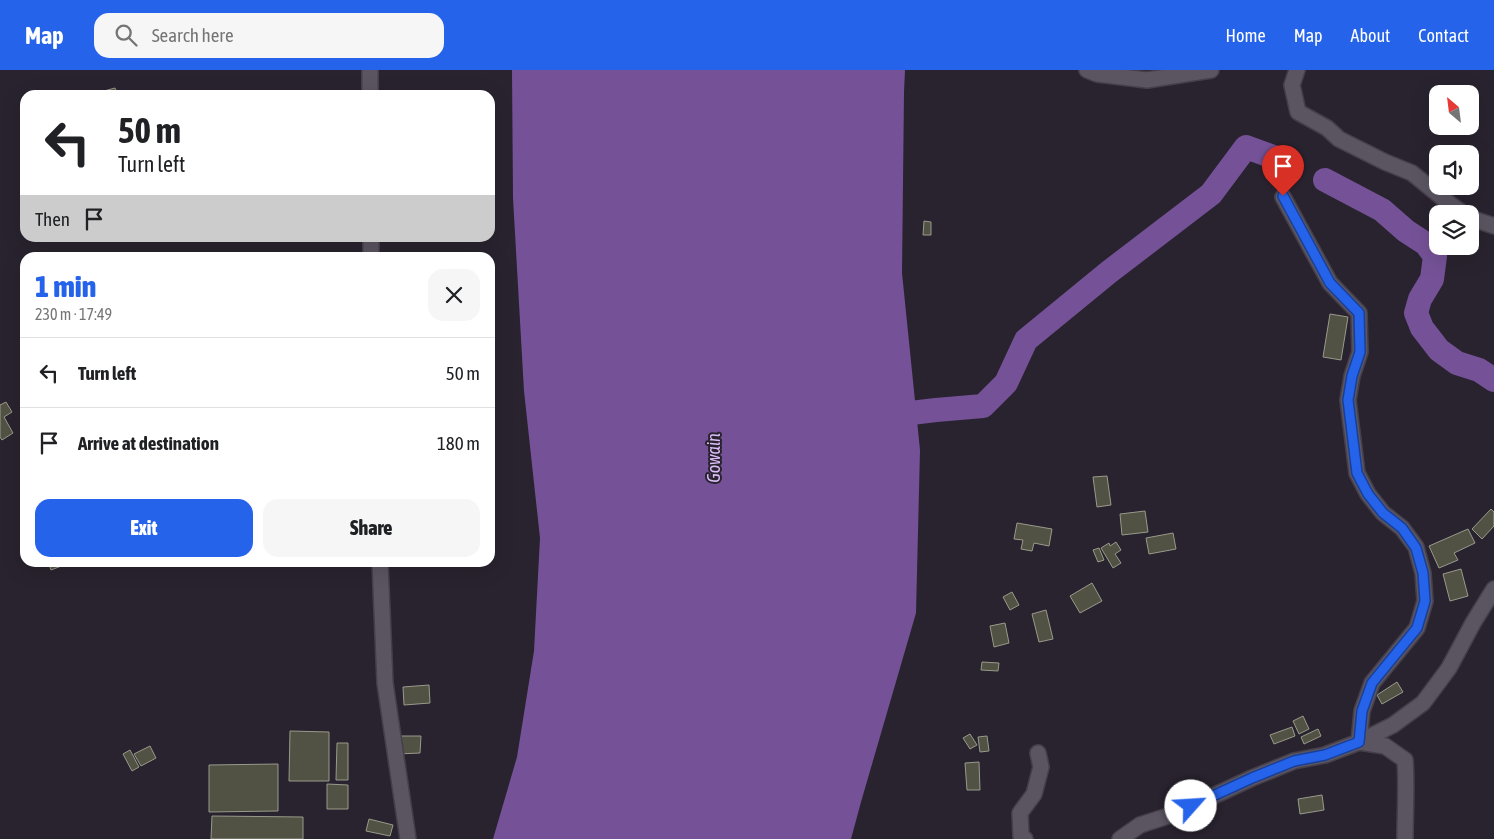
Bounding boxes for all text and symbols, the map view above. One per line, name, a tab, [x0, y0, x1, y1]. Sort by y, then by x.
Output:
search box	[94, 13, 444, 58]
icon: search	[112, 21, 140, 49]
text: Map	[25, 22, 64, 49]
text: Search here	[152, 24, 234, 46]
text: Home	[1226, 25, 1266, 46]
text: Map	[1294, 25, 1323, 46]
text: About	[1351, 25, 1390, 46]
text: Contact	[1418, 25, 1469, 46]
north arrow	[1429, 85, 1479, 135]
map controls	[1429, 85, 1479, 255]
icon: left	[35, 110, 100, 175]
text: 50 m	[118, 110, 181, 150]
pin	[1262, 145, 1304, 196]
button: sound	[1429, 145, 1479, 195]
text: Turn left	[118, 151, 185, 177]
icon: arrive	[1269, 152, 1297, 180]
icon: arrive	[80, 205, 108, 233]
button: layers	[1429, 205, 1479, 255]
text: Then	[35, 208, 70, 230]
text: 1 min	[35, 269, 96, 303]
button: close	[428, 269, 480, 321]
text: 230 m · 17:49	[35, 305, 112, 323]
icon: left	[35, 359, 63, 387]
text: Turn left	[78, 362, 136, 384]
text: 50 m	[446, 362, 480, 384]
icon: arrive	[35, 429, 63, 457]
text: Arrive at destination	[78, 432, 219, 454]
text: 180 m	[437, 432, 480, 454]
water label: Gowain	[703, 433, 724, 483]
button: Exit	[35, 499, 253, 557]
button: Share	[263, 499, 480, 557]
position arrow	[1164, 779, 1216, 831]

